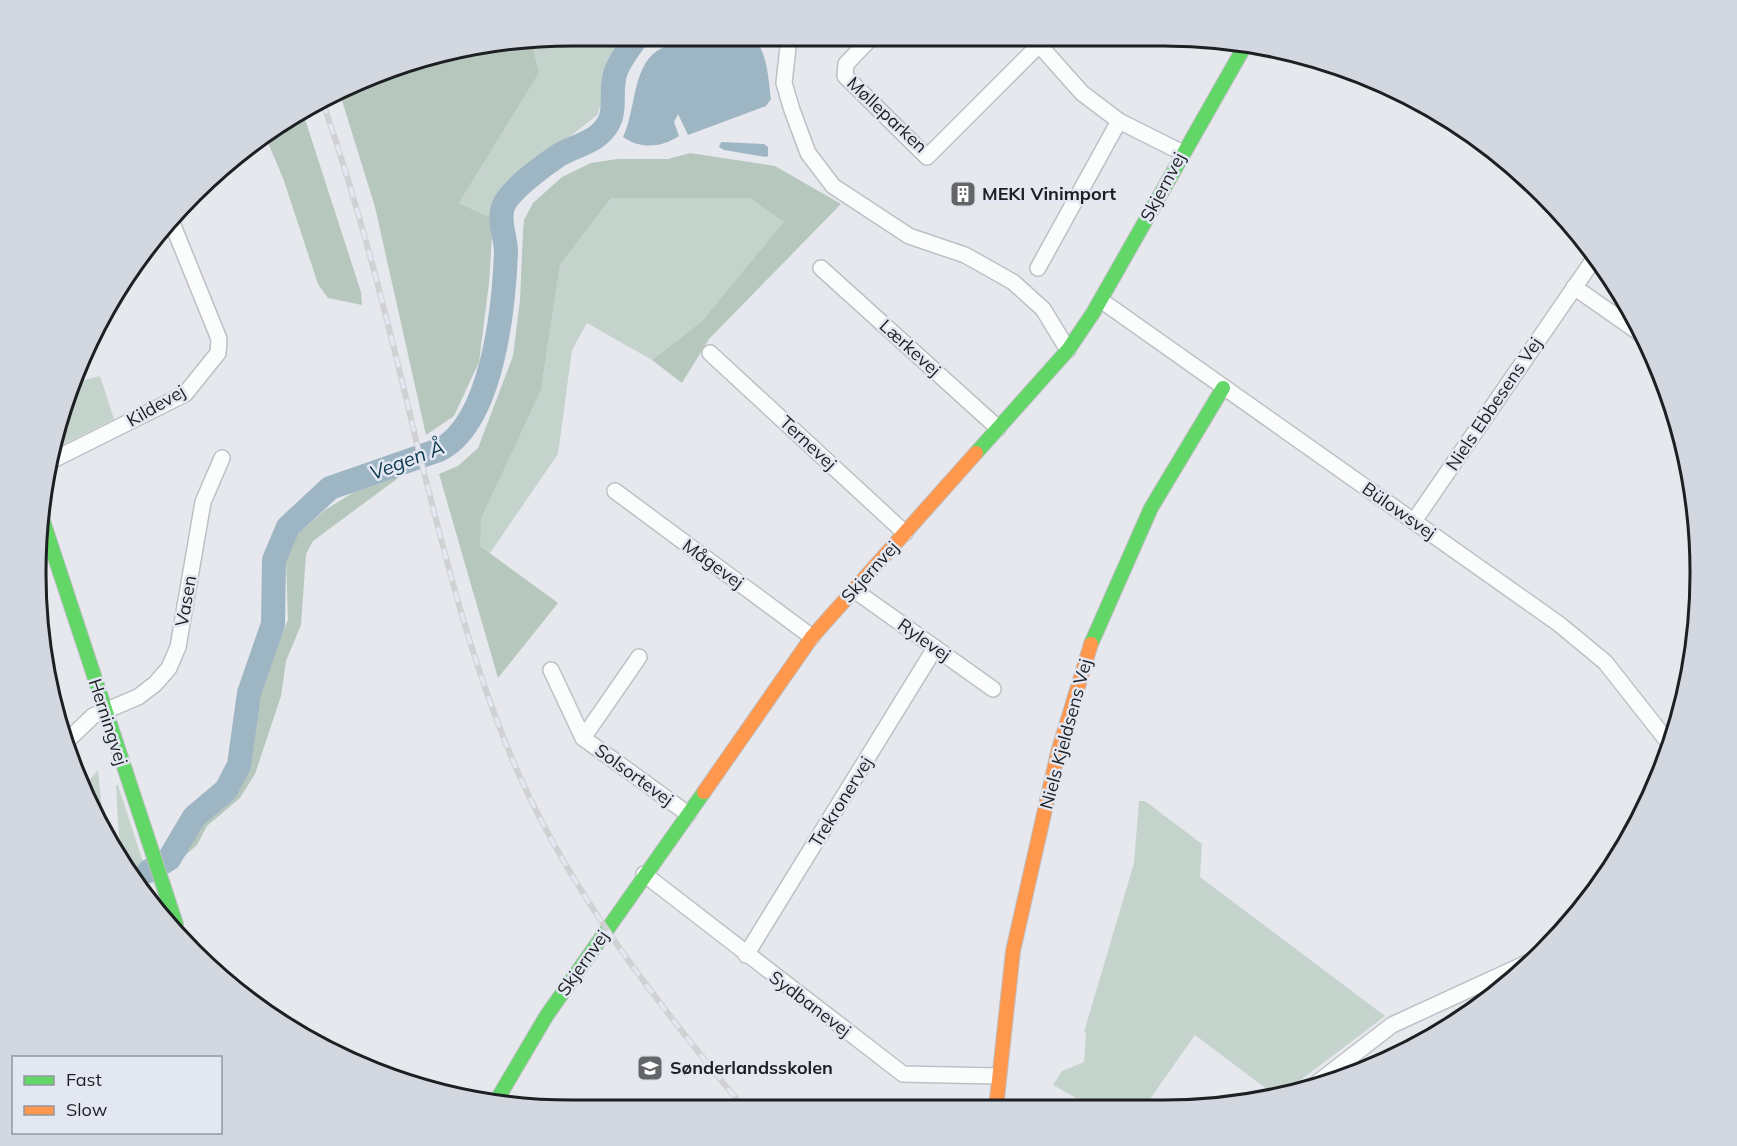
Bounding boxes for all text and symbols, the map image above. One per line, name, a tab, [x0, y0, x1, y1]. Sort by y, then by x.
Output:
street label: Mølleparken	[842, 72, 932, 158]
street label: Skjernvej	[1135, 148, 1190, 225]
building icon: MEKI Vinimport	[948, 179, 978, 209]
place label: MEKI Vinimport	[982, 182, 1116, 205]
street label: Lærkevej	[875, 314, 946, 381]
street label: Niels Ebbesens Vej	[1440, 333, 1547, 475]
street label: Kildevej	[122, 380, 189, 432]
street label: Ternevej	[775, 411, 842, 475]
water label: Vegen Å	[366, 434, 448, 485]
street label: Bülowsvej	[1358, 477, 1441, 544]
street label: Mågevej	[678, 534, 748, 594]
street label: Skjernvej	[836, 536, 903, 607]
street label: Vasen	[170, 574, 201, 628]
street label: Rylevej	[893, 613, 955, 666]
street label: Niels Kjeldsens Vej	[1034, 656, 1097, 811]
street label: Herningvej	[84, 676, 133, 768]
street label: Solsortevej	[591, 738, 678, 811]
street label: Trekronervej	[804, 752, 878, 851]
street label: Skjernvej	[552, 925, 614, 1000]
street label: Sydbanevej	[765, 965, 856, 1042]
school or university icon: Sønderlandsskolen	[635, 1053, 665, 1083]
legend	[12, 1056, 222, 1134]
place label: Sønderlandsskolen	[670, 1056, 833, 1079]
text: Fast	[66, 1068, 102, 1091]
text: Slow	[66, 1098, 108, 1121]

